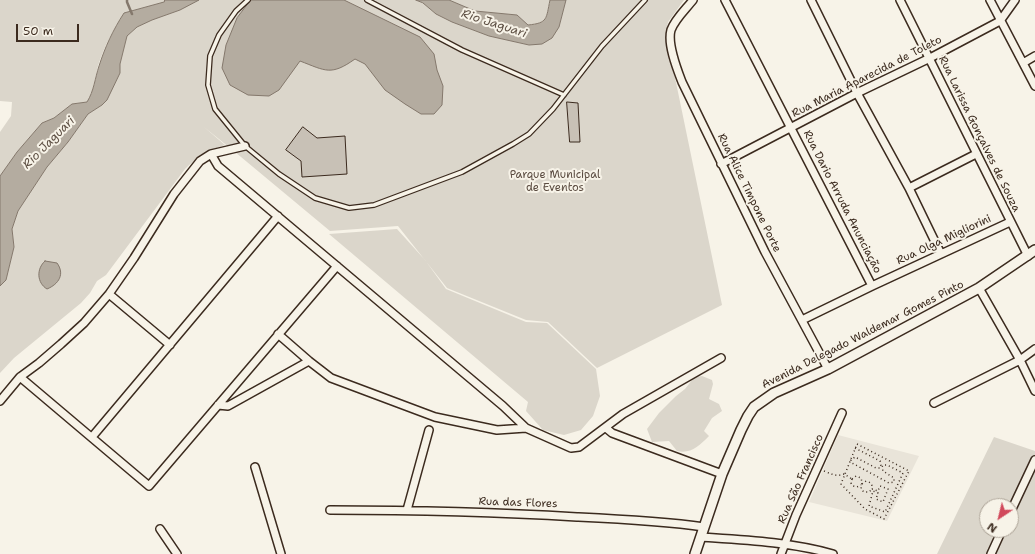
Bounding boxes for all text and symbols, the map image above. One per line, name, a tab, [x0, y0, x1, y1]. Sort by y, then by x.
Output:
water label: Rio Jaguari	[460, 7, 528, 41]
scale bar	[18, 16, 81, 42]
text: 50 m	[23, 23, 53, 39]
street label: Rua Maria Aparecida de Toleto	[790, 33, 944, 121]
street label: Rua Larissa Gonçalves de Souza	[935, 54, 1023, 214]
water label: Rio Jaguari	[20, 114, 78, 172]
street label: Rua Dario Arruda Anunciação	[800, 128, 884, 276]
street label: Rua Alice Timpone Porte	[714, 132, 784, 254]
park label: Parque Municipal de Eventos	[510, 168, 600, 194]
street label: Rua Olga Migliorini	[894, 212, 994, 268]
street label: Avenida Delegado Waldemar Gomes Pinto	[760, 278, 966, 392]
street label: Rua São Francisco	[775, 432, 827, 526]
street label: Rua das Flores	[478, 495, 558, 511]
north arrow	[979, 498, 1019, 538]
text: N	[985, 519, 1000, 536]

